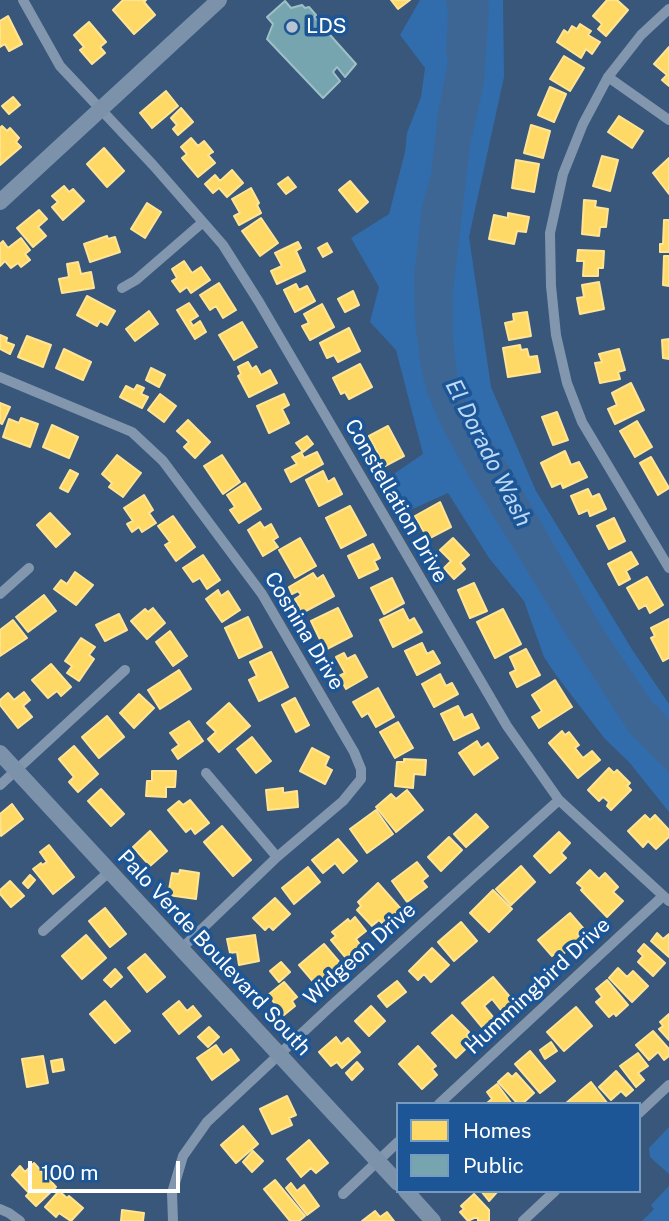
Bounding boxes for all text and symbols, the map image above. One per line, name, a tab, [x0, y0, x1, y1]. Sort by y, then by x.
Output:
place label: LDS	[306, 14, 347, 40]
marker: LDS	[284, 19, 300, 35]
water label: El Dorado Wash	[439, 375, 537, 531]
street label: Constellation Drive	[339, 415, 453, 587]
street label: Cosnina Drive	[259, 567, 349, 695]
street label: Palo Verde Boulevard South	[112, 845, 316, 1061]
street label: Widgeon Drive	[299, 897, 421, 1011]
street label: Hummingbird Drive	[460, 912, 616, 1060]
legend	[396, 1102, 641, 1193]
text: Homes	[463, 1118, 531, 1143]
scale bar	[32, 1148, 184, 1192]
text: Public	[463, 1153, 524, 1178]
text: 100 m	[41, 1160, 98, 1185]

